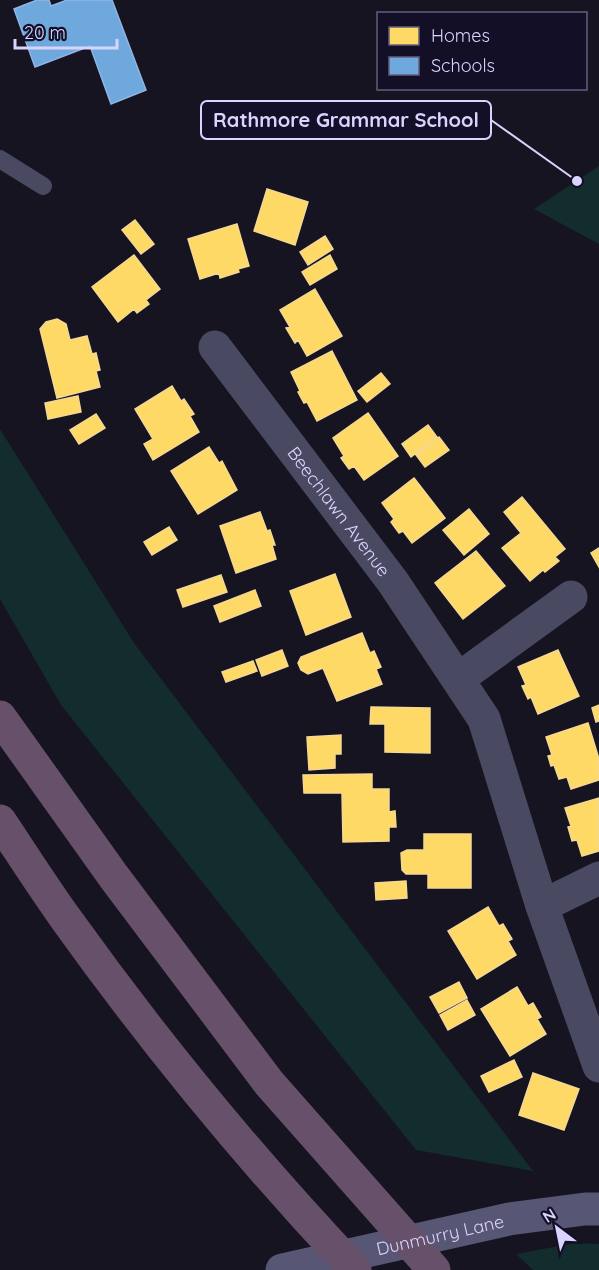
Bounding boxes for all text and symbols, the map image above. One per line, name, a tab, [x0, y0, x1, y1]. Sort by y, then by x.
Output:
scale bar	[15, 12, 117, 50]
legend	[377, 12, 587, 90]
text: 20 m	[24, 21, 66, 44]
text: Homes	[431, 24, 490, 47]
text: Schools	[431, 54, 495, 77]
callout: Rathmore Grammar School	[201, 101, 491, 139]
text: Rathmore Grammar School	[213, 107, 479, 132]
street label: Beechlawn Avenue	[283, 442, 396, 581]
north arrow	[527, 1198, 587, 1258]
text: N	[539, 1204, 559, 1227]
street label: Dunmurry Lane	[374, 1209, 506, 1260]

